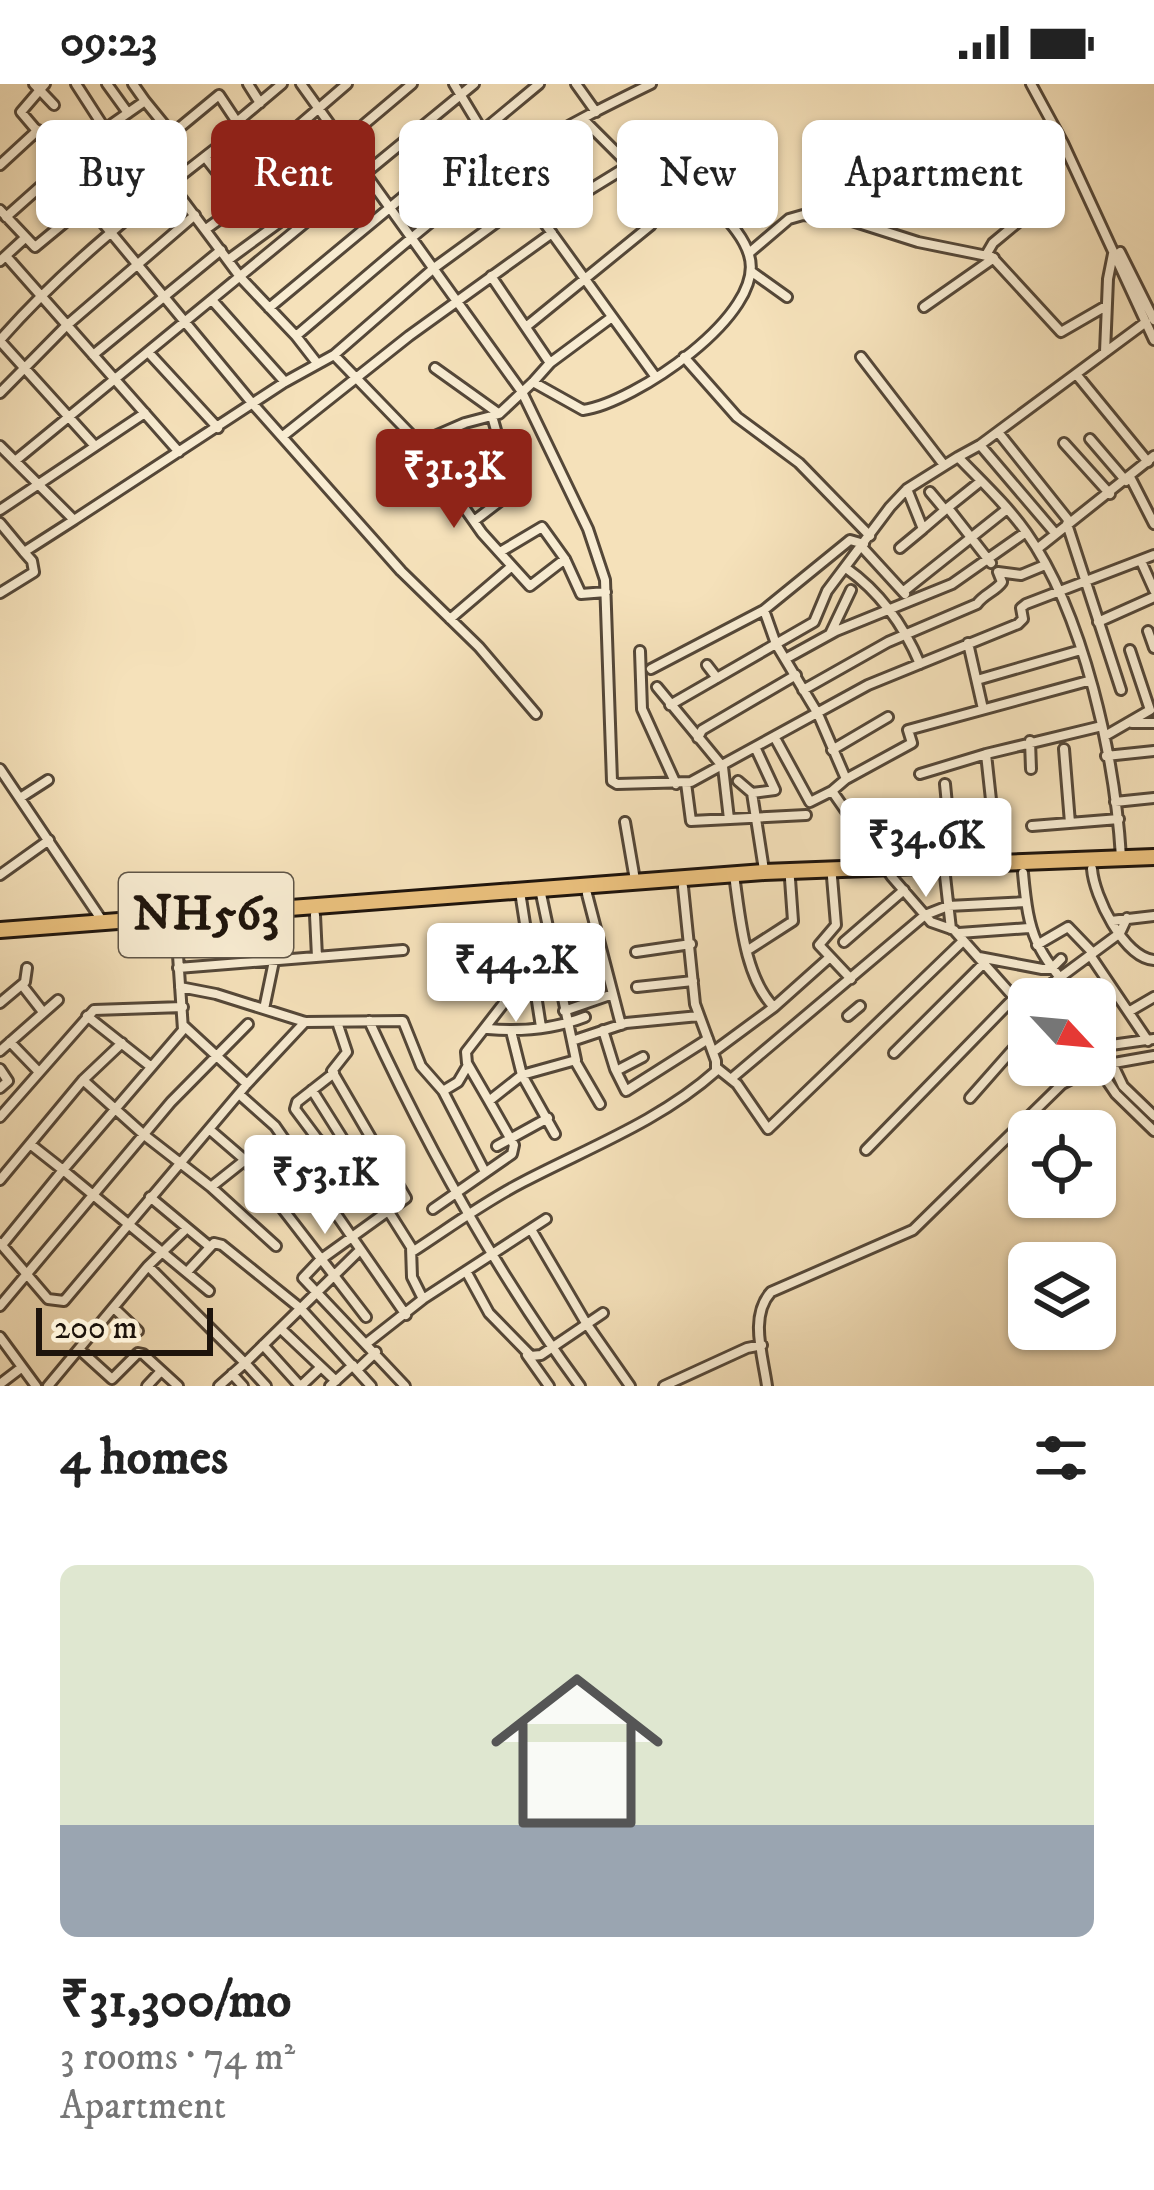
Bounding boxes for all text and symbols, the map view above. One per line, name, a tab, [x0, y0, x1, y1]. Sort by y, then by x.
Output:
text: 09:23	[60, 14, 157, 70]
chip: Buy	[36, 120, 187, 228]
chip: Rent	[211, 120, 375, 228]
chip: Filters	[399, 120, 593, 228]
chip: New	[617, 120, 778, 228]
chip: Apartment	[802, 120, 1065, 228]
pin: ₹31.3K	[356, 429, 552, 531]
text: ₹31.3K	[403, 443, 505, 492]
pin: ₹34.6K	[828, 798, 1024, 900]
text: ₹34.6K	[867, 812, 985, 861]
road number: NH563	[119, 873, 293, 957]
pin: ₹44.2K	[418, 923, 614, 1025]
text: ₹44.2K	[454, 937, 578, 986]
north arrow	[1008, 978, 1116, 1086]
map controls	[1008, 978, 1116, 1350]
button: locate	[1008, 1110, 1116, 1218]
pin: ₹53.1K	[227, 1135, 423, 1237]
text: ₹53.1K	[271, 1149, 379, 1198]
button: layers	[1008, 1242, 1116, 1350]
scale bar	[36, 1302, 213, 1355]
text: 200 m	[54, 1308, 138, 1349]
icon: filters	[1028, 1425, 1094, 1491]
text: 4 homes	[60, 1426, 228, 1490]
icon: home	[469, 1643, 685, 1859]
text: ₹31,300/mo	[60, 1969, 291, 2033]
text: 3 rooms · 74 m²	[60, 2033, 295, 2082]
text: Apartment	[60, 2082, 226, 2131]

